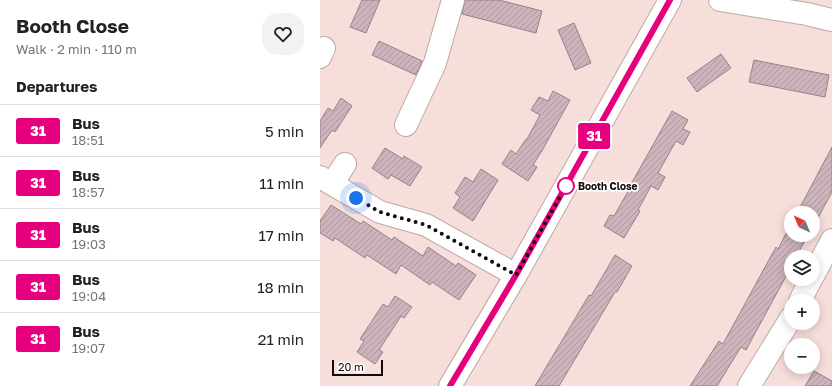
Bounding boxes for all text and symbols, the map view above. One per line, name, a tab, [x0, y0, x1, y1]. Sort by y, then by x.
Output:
button: heart	[262, 13, 304, 55]
text: Booth Close	[16, 14, 129, 37]
text: Walk · 2 min · 110 m	[16, 41, 137, 57]
text: Departures	[16, 77, 97, 95]
text: Bus	[72, 114, 100, 132]
text: 31	[30, 122, 46, 139]
text: 5 min	[265, 122, 304, 140]
line badge: 31	[576, 123, 612, 149]
text: 31	[586, 127, 602, 144]
text: 18:51	[72, 132, 104, 148]
text: Bus	[72, 166, 100, 184]
text: 31	[30, 174, 46, 191]
text: 11 min	[259, 174, 304, 192]
marker: Booth Close	[557, 177, 575, 195]
place label: Booth Close	[578, 180, 638, 192]
text: 18:57	[72, 184, 105, 200]
your location	[346, 188, 366, 208]
north arrow	[784, 206, 820, 242]
map controls	[784, 206, 820, 374]
text: Bus	[72, 218, 100, 236]
text: 31	[30, 226, 46, 243]
text: 17 min	[259, 226, 304, 244]
text: 19:03	[72, 236, 106, 252]
button: layers	[784, 250, 820, 286]
text: Bus	[72, 270, 100, 288]
text: 31	[30, 278, 46, 295]
text: 18 min	[257, 278, 304, 296]
text: 19:04	[72, 288, 106, 304]
button: +	[784, 294, 820, 330]
text: Bus	[72, 322, 100, 340]
text: 31	[30, 330, 46, 347]
text: 21 min	[258, 330, 304, 348]
button: −	[784, 338, 820, 374]
text: 19:07	[72, 340, 105, 356]
scale bar	[332, 358, 383, 377]
text: 20 m	[338, 360, 364, 373]

